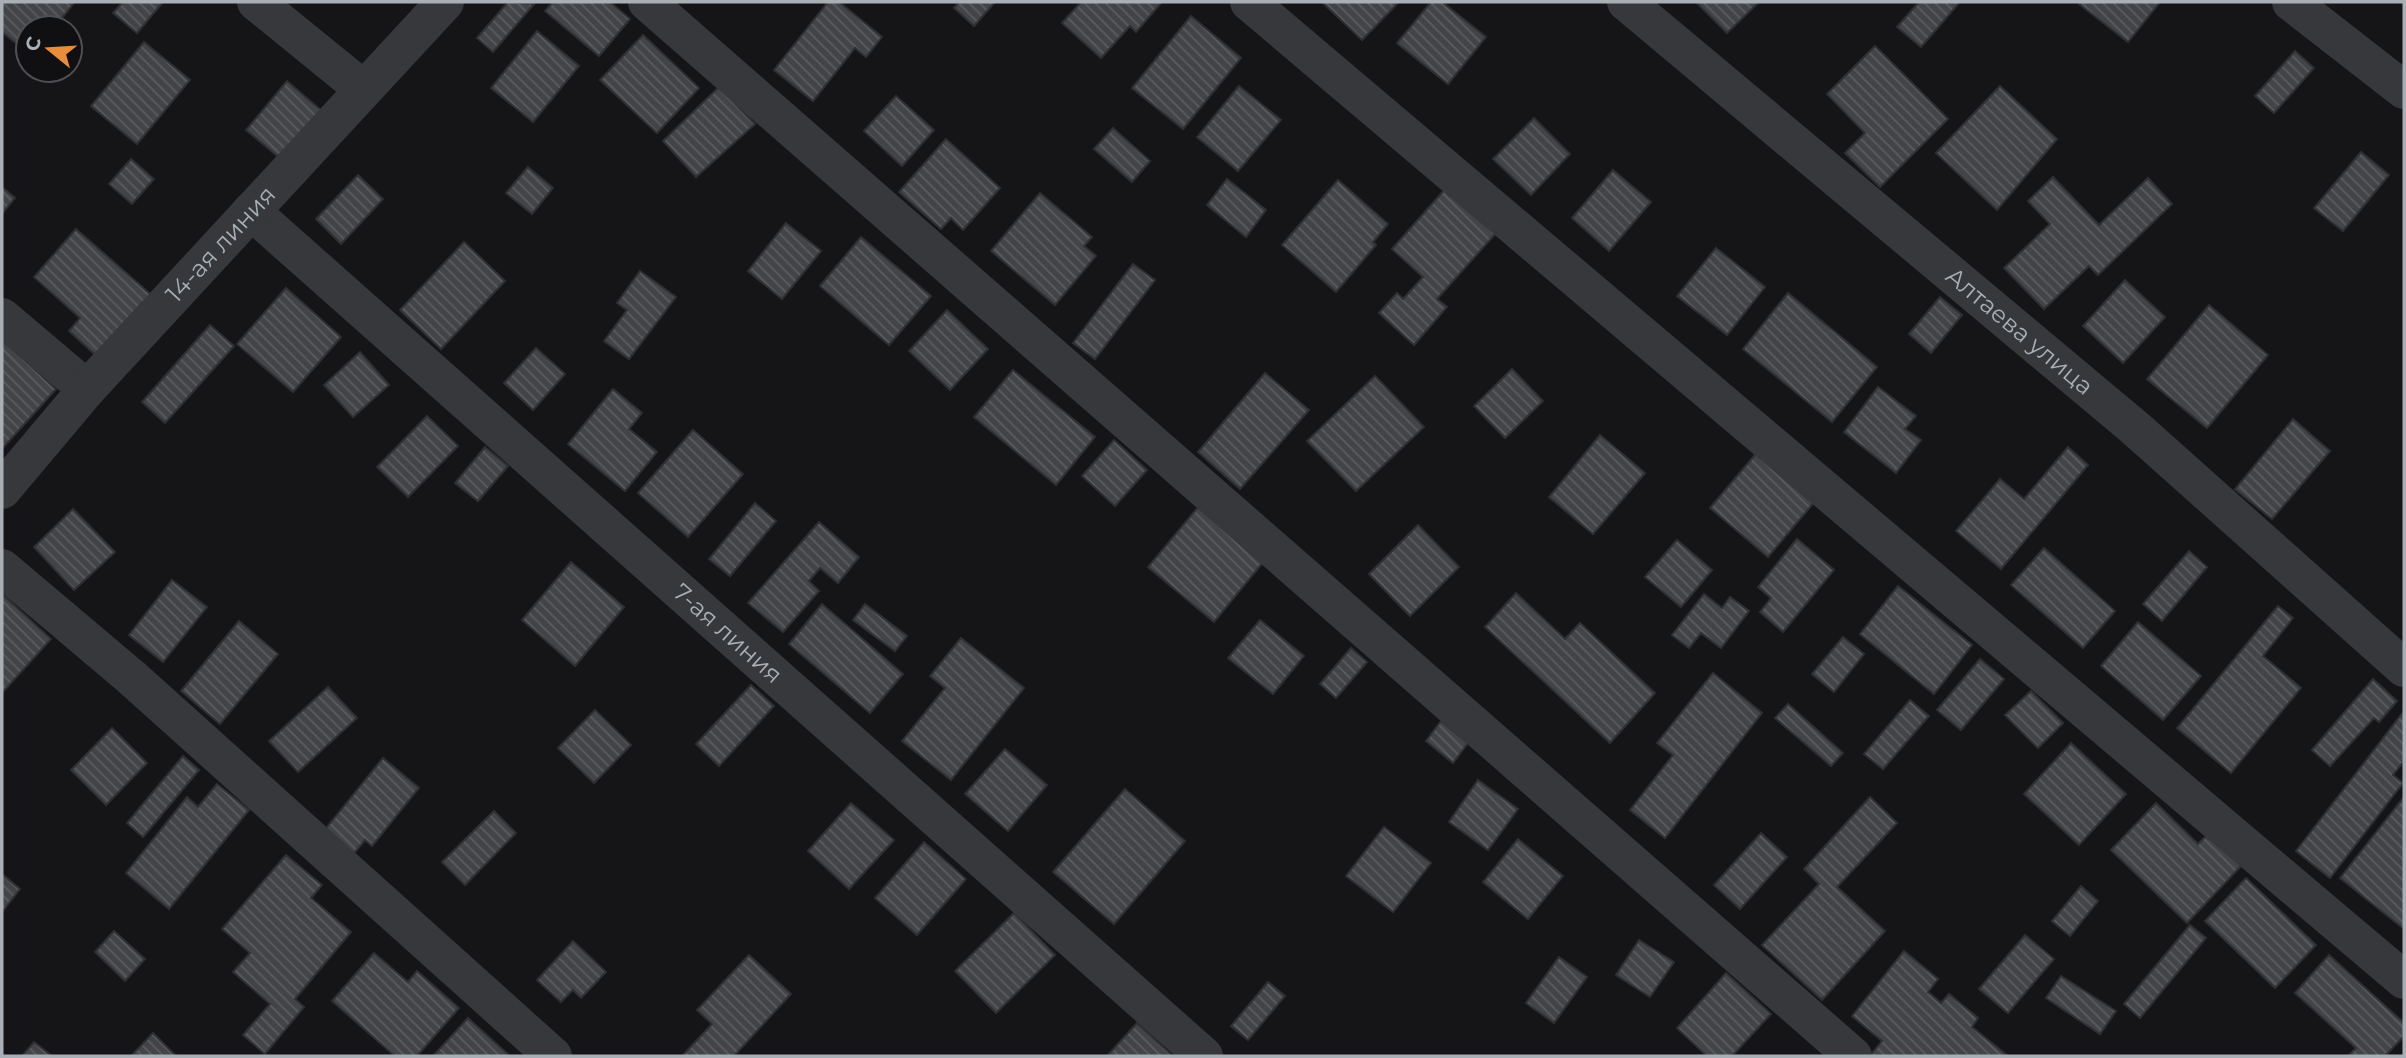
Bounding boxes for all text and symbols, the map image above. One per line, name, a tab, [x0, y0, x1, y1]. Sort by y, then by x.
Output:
north arrow	[14, 14, 84, 84]
text: С	[20, 34, 46, 54]
street label: 14-ая линия	[160, 180, 281, 308]
street label: Алтаева улица	[1940, 261, 2099, 401]
street label: 7-ая линия	[667, 577, 788, 689]

